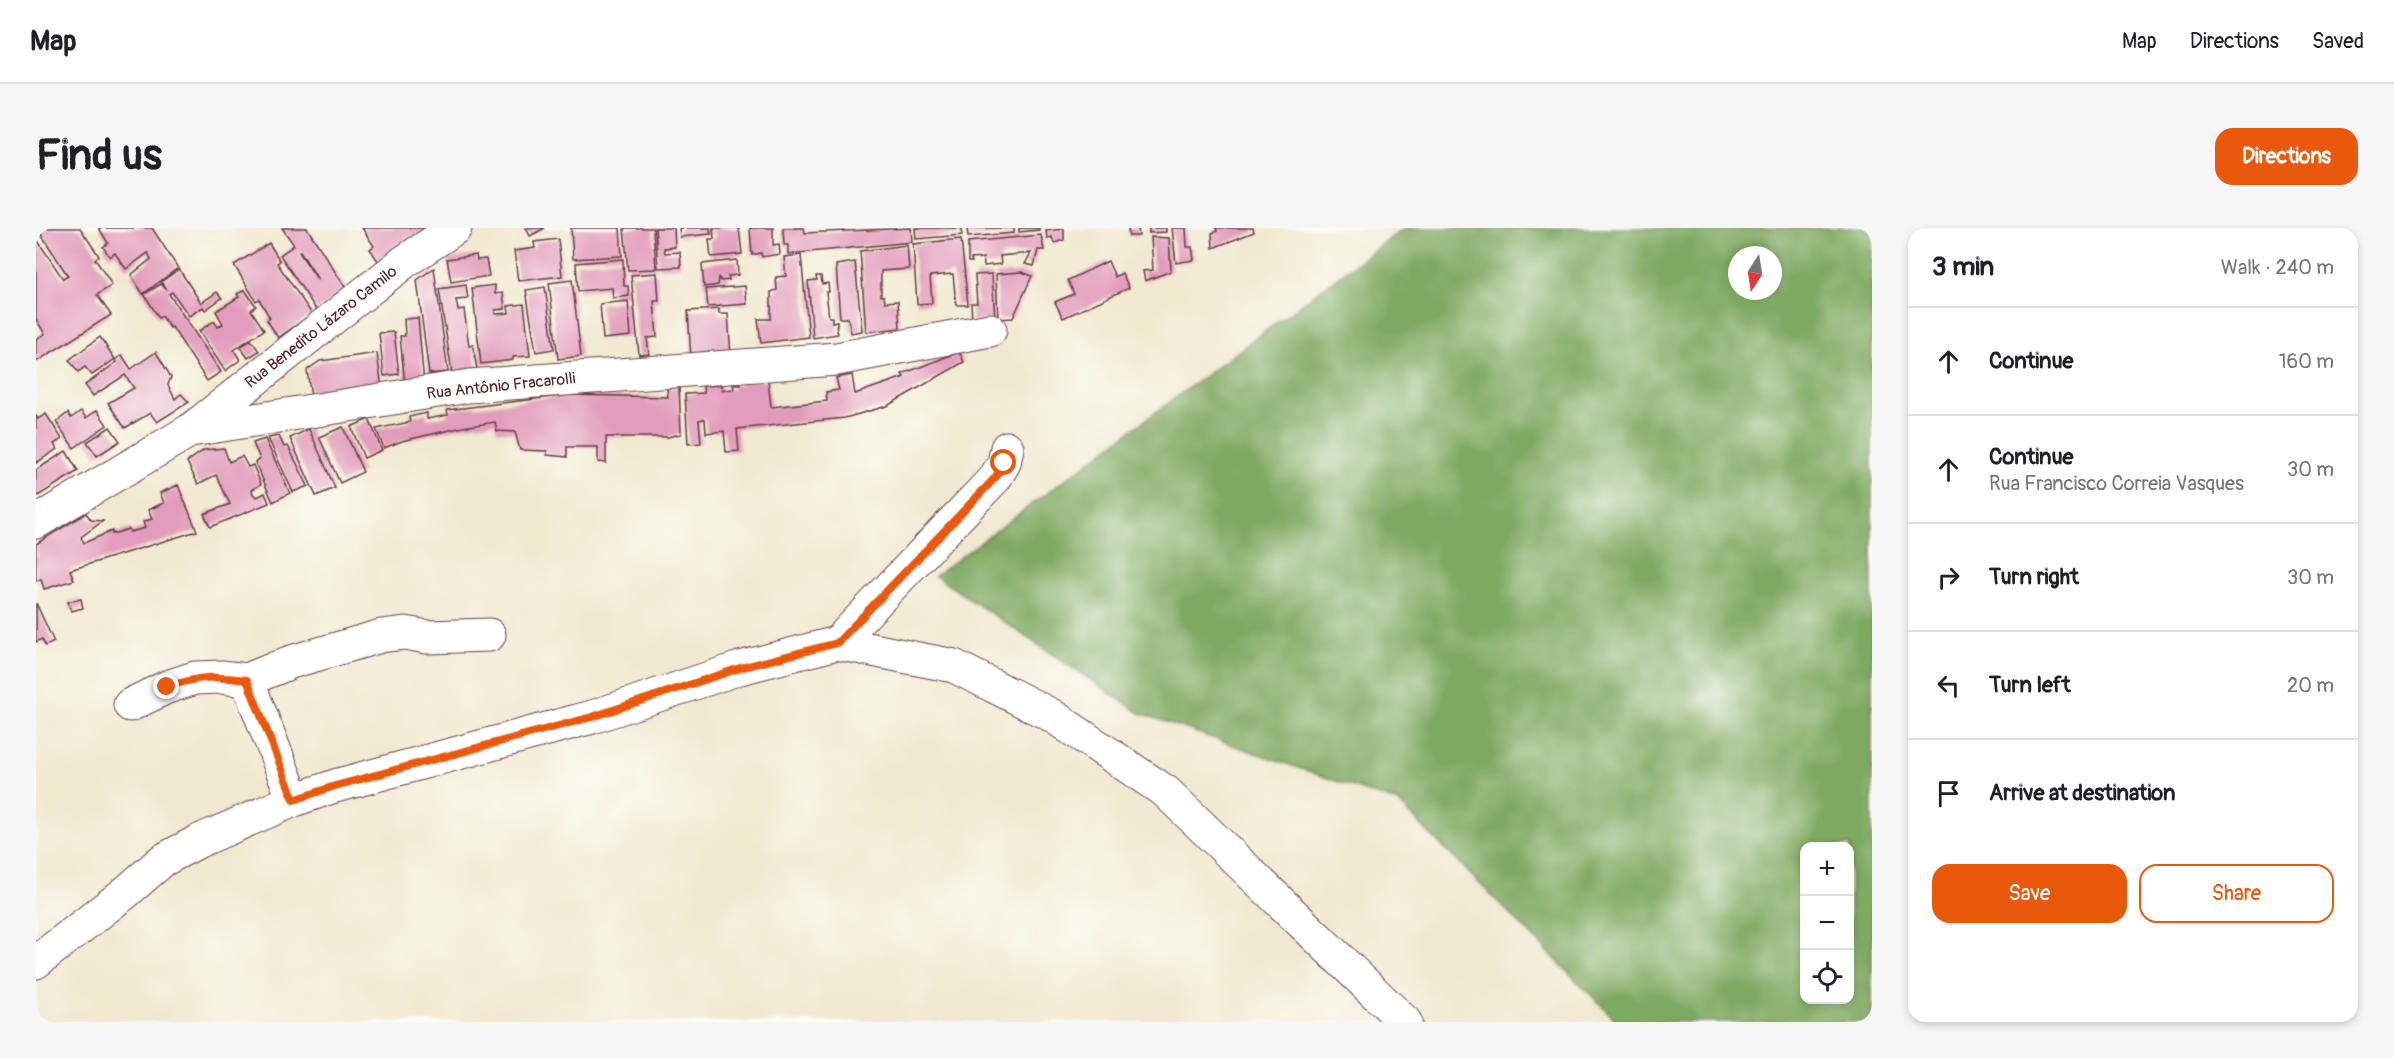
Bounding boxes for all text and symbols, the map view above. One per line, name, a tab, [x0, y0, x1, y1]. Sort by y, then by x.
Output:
text: Map	[30, 24, 76, 59]
text: Map	[2122, 28, 2157, 55]
text: Directions	[2190, 28, 2279, 55]
text: Saved	[2312, 28, 2364, 55]
button: Directions	[2215, 128, 2358, 185]
text: Find us	[36, 130, 162, 182]
north arrow	[1728, 246, 1782, 300]
text: 3 min	[1932, 251, 1994, 283]
text: Walk · 240 m	[2221, 255, 2334, 280]
street label: Rua Benedito Lázaro Camilo	[241, 261, 401, 393]
icon: ahead	[1932, 345, 1965, 378]
text: Continue	[1989, 347, 2073, 375]
text: 160 m	[2279, 349, 2334, 374]
street label: Rua Antônio Fracarolli	[426, 368, 577, 404]
text: Continue	[1989, 443, 2073, 471]
route start	[990, 449, 1016, 475]
icon: ahead	[1932, 453, 1965, 486]
text: 30 m	[2287, 457, 2334, 482]
text: Rua Francisco Correia Vasques	[1989, 471, 2244, 496]
icon: right	[1932, 561, 1965, 594]
text: Turn right	[1989, 563, 2079, 591]
text: 30 m	[2287, 565, 2334, 590]
icon: left	[1932, 669, 1965, 702]
text: Turn left	[1989, 671, 2071, 699]
route end	[153, 673, 179, 699]
text: 20 m	[2287, 673, 2334, 698]
icon: arrive	[1932, 777, 1965, 810]
text: Arrive at destination	[1989, 779, 2175, 807]
map controls	[1800, 842, 1854, 1004]
button: +	[1800, 842, 1854, 896]
button: Save	[1932, 864, 2127, 923]
button: Share	[2139, 864, 2334, 923]
button: −	[1800, 896, 1854, 950]
button: locate	[1800, 950, 1854, 1004]

